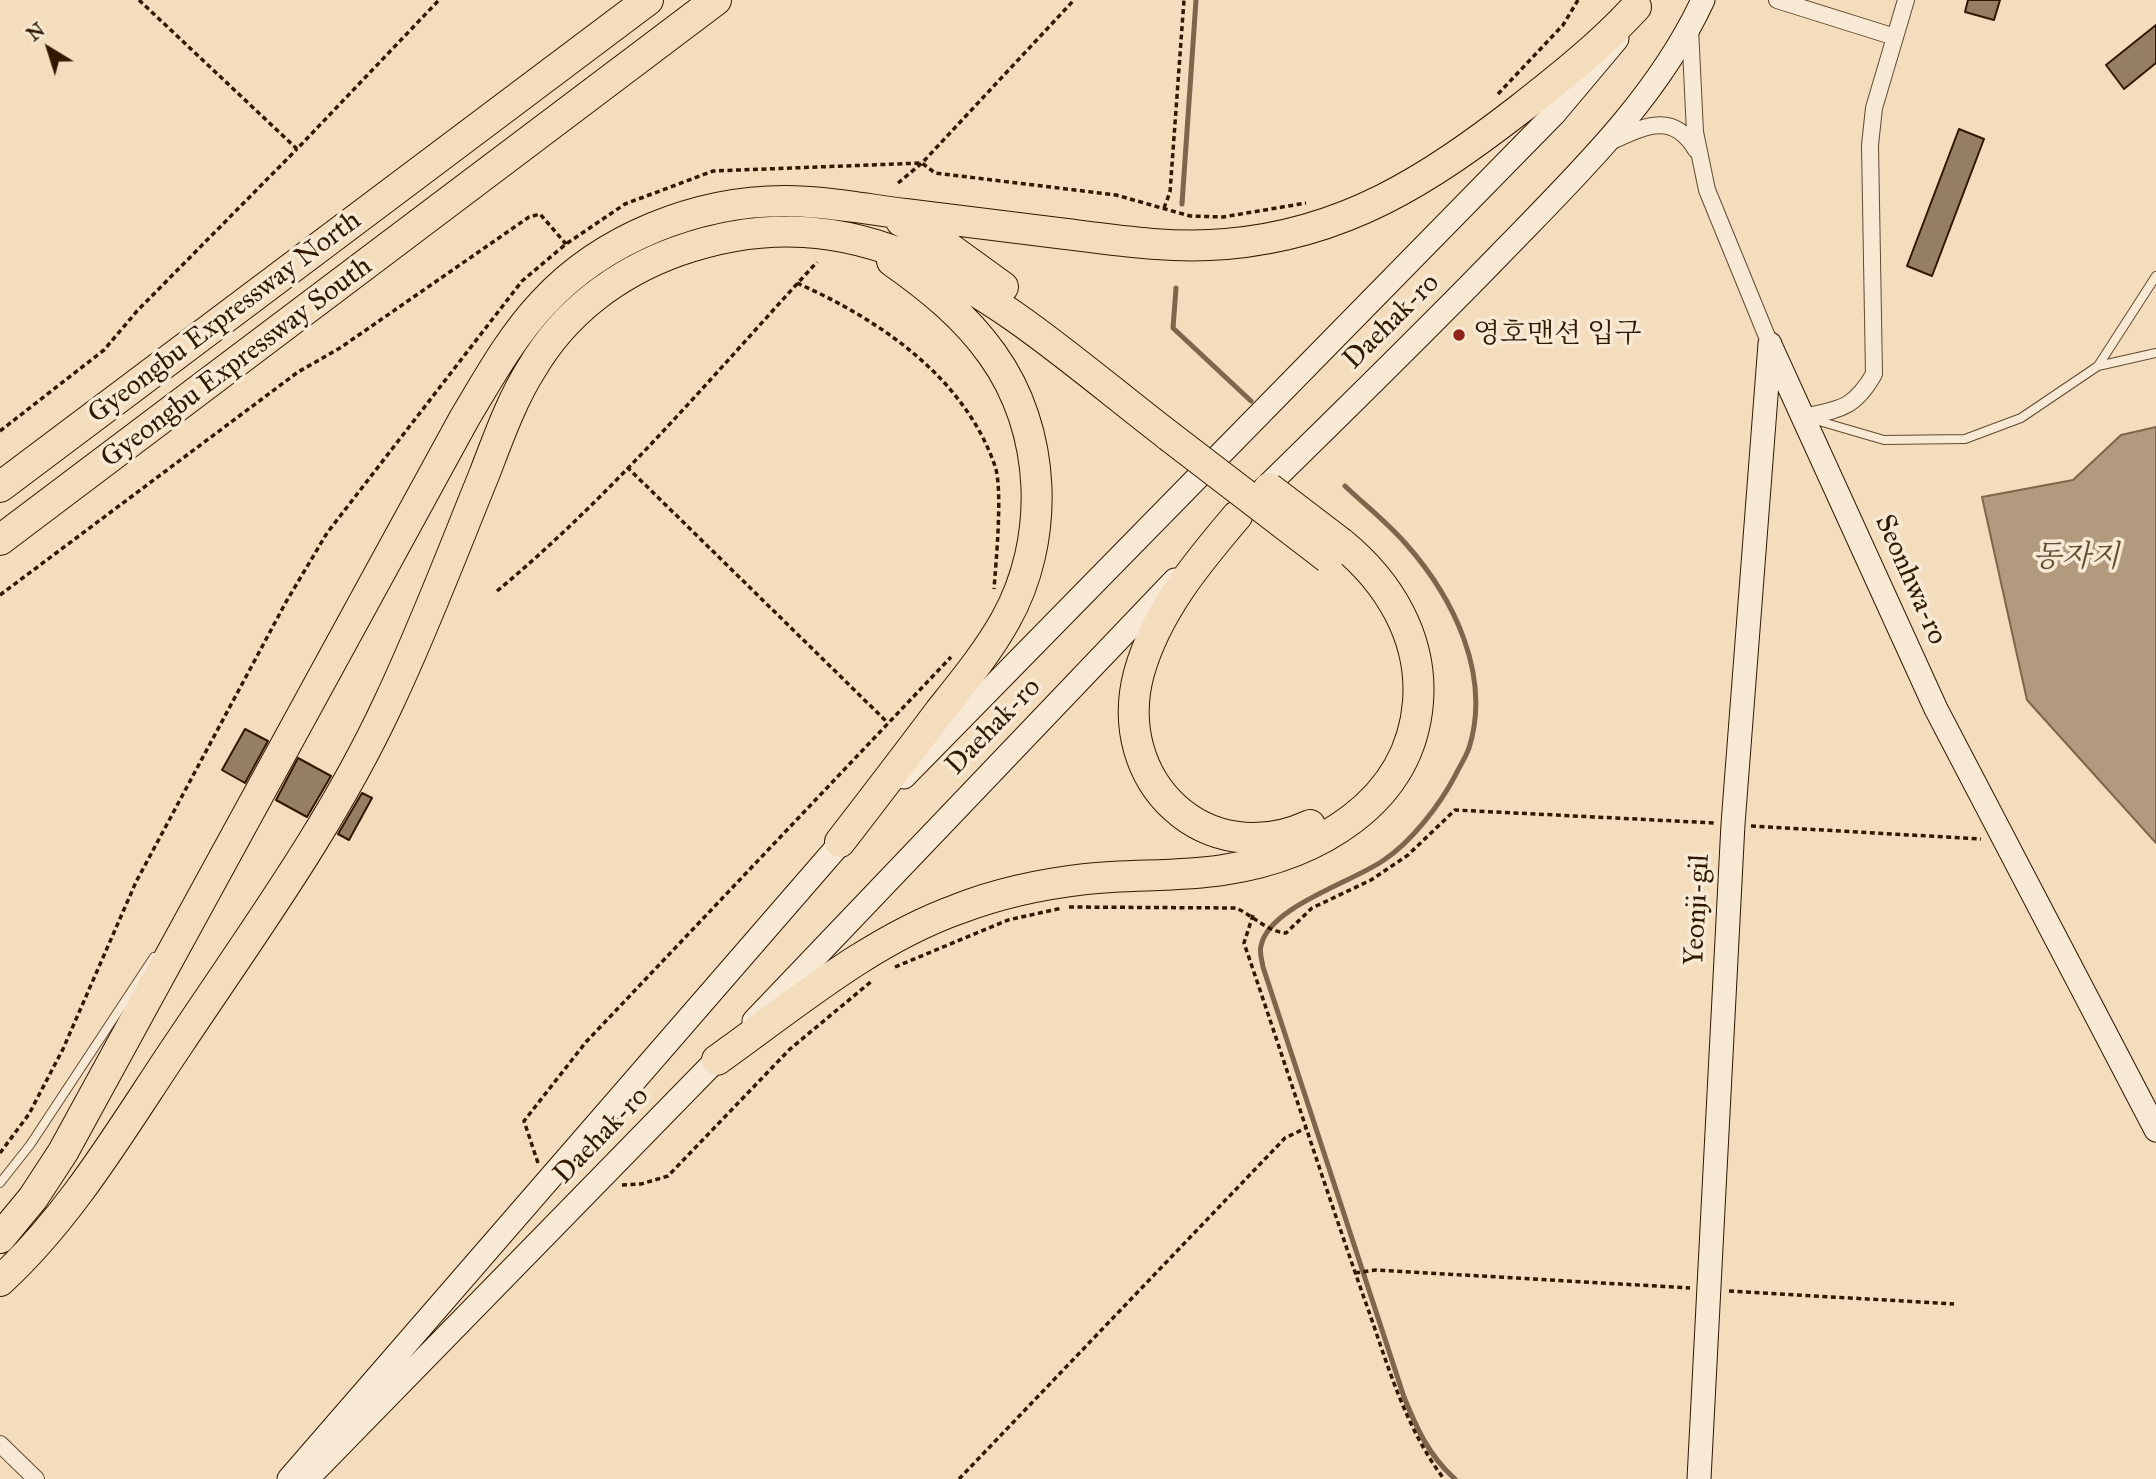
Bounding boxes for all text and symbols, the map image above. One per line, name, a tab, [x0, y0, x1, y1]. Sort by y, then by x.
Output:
north arrow	[14, 14, 84, 84]
text: N	[22, 18, 49, 46]
street label: Gyeongbu Expressway North	[82, 204, 368, 432]
street label: Gyeongbu Expressway South	[95, 250, 379, 476]
street label: Daehak-ro	[1337, 267, 1447, 377]
place label: 영호맨션 입구	[1473, 318, 1641, 352]
marker: 영호맨션 입구	[1451, 327, 1467, 343]
street label: Seonhwa-ro	[1866, 510, 1954, 650]
water label: 동자지	[2033, 541, 2119, 577]
street label: Daehak-ro	[940, 671, 1048, 783]
street label: Yeonji-gil	[1678, 854, 1718, 966]
street label: Daehak-ro	[548, 1080, 656, 1192]

